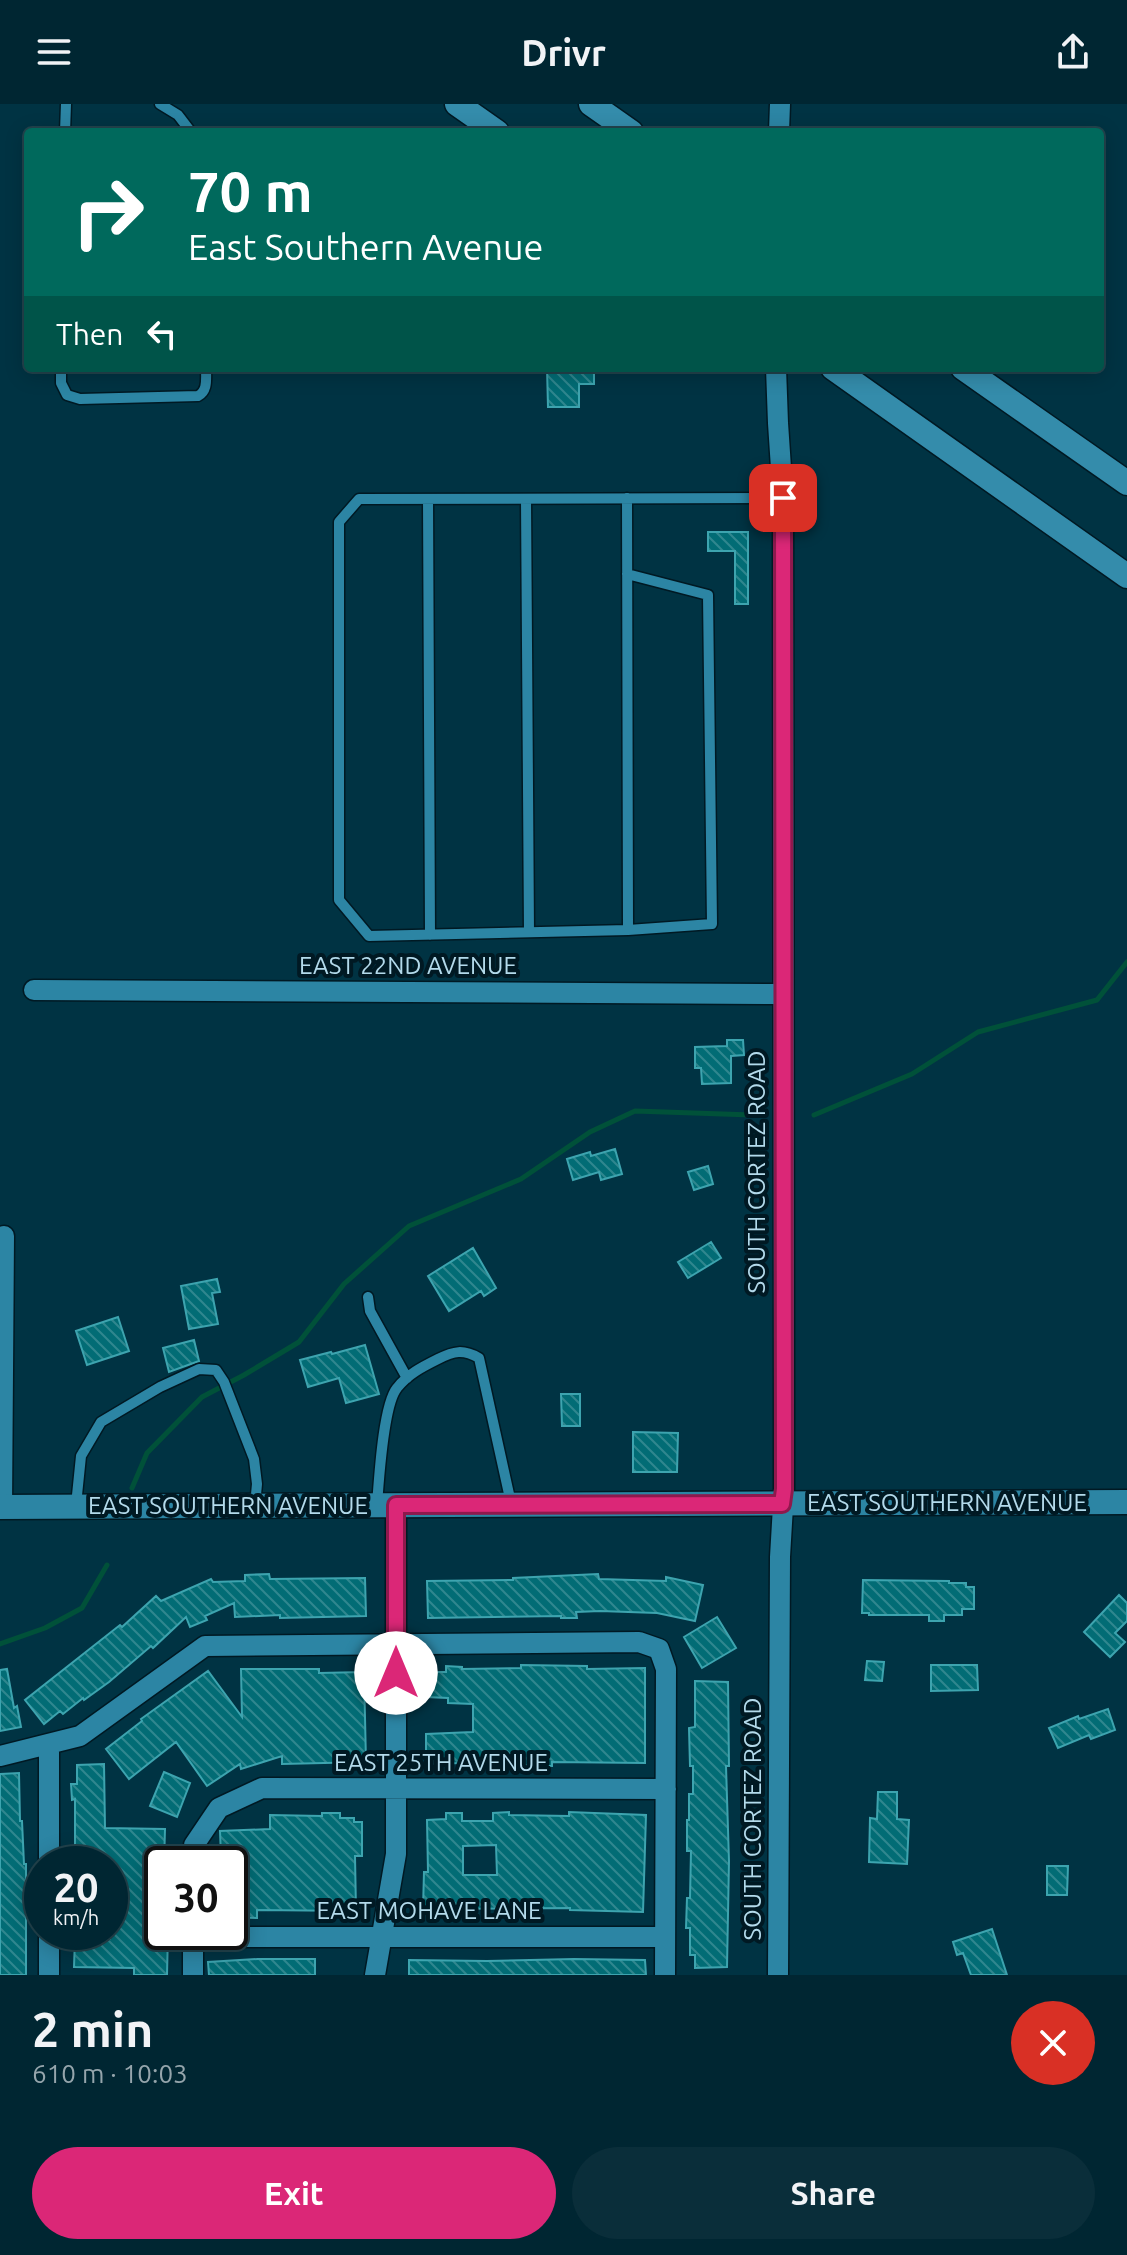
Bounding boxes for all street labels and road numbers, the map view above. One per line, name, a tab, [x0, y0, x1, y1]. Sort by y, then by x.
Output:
street label: EAST 22ND AVENUE	[299, 952, 517, 979]
street label: SOUTH CORTEZ ROAD	[743, 1051, 770, 1293]
street label: EAST SOUTHERN AVENUE	[807, 1489, 1087, 1516]
street label: EAST SOUTHERN AVENUE	[88, 1492, 368, 1519]
street label: SOUTH CORTEZ ROAD	[739, 1698, 766, 1940]
street label: EAST 25TH AVENUE	[334, 1749, 548, 1776]
street label: EAST MOHAVE LANE	[316, 1897, 542, 1924]

